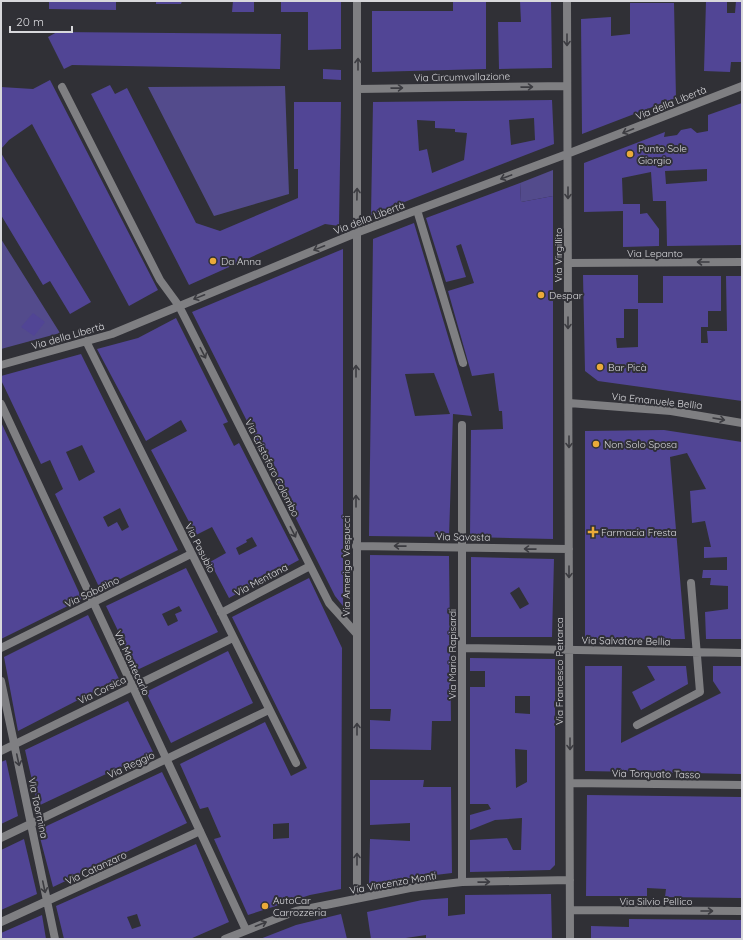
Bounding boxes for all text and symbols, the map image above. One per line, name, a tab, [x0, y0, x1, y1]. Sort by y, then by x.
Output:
scale bar	[10, 8, 72, 34]
text: 20 m	[16, 14, 44, 29]
one-way arrow	[563, 33, 571, 46]
one-way arrow	[354, 58, 362, 71]
street label: Via Circumvallazione	[414, 70, 511, 84]
one-way arrow	[520, 83, 533, 91]
street label: Via della Libertà	[634, 83, 708, 123]
one-way arrow	[390, 84, 403, 92]
one-way arrow	[622, 127, 634, 135]
place label: Punto Sole Giorgio	[638, 142, 687, 167]
marker: Punto Sole Giorgio	[625, 149, 635, 159]
one-way arrow	[501, 174, 513, 182]
one-way arrow	[564, 186, 572, 199]
one-way arrow	[353, 188, 361, 201]
street label: Via della Libertà	[332, 198, 406, 238]
street label: Via Virgillito	[552, 228, 565, 282]
one-way arrow	[314, 245, 326, 253]
street label: Via Lepanto	[627, 247, 683, 260]
place label: Da Anna	[221, 255, 261, 268]
marker: Da Anna	[208, 256, 218, 266]
one-way arrow	[697, 258, 710, 266]
place label: Despar	[549, 289, 583, 302]
marker: Despar	[536, 290, 546, 300]
one-way arrow	[193, 294, 205, 302]
one-way arrow	[564, 316, 572, 329]
street label: Via della Libertà	[30, 319, 106, 353]
one-way arrow	[200, 347, 207, 359]
place label: Bar Picà	[608, 361, 647, 374]
marker: Bar Picà	[595, 362, 605, 372]
one-way arrow	[352, 365, 360, 378]
street label: Via Emanuele Bellia	[611, 390, 703, 412]
one-way arrow	[712, 415, 725, 423]
street label: Via Cristoforo Colombo	[242, 417, 302, 519]
one-way arrow	[565, 435, 573, 448]
place label: Non Solo Sposa	[604, 438, 677, 451]
marker: Non Solo Sposa	[591, 439, 601, 449]
one-way arrow	[352, 495, 360, 508]
street label: Via Amerigo Vespucci	[340, 516, 353, 616]
street label: Via Pasubio	[182, 521, 218, 575]
one-way arrow	[289, 525, 297, 537]
place label: Farmacia Fresta	[601, 526, 677, 539]
marker: Farmacia Fresta	[588, 527, 598, 537]
street label: Via Savasta	[436, 530, 490, 544]
one-way arrow	[394, 542, 407, 550]
one-way arrow	[524, 545, 537, 552]
street label: Via Mentana	[232, 561, 290, 599]
one-way arrow	[565, 565, 573, 578]
street label: Via Sabotino	[63, 573, 121, 611]
street label: Via Mario Rapisardi	[446, 609, 459, 699]
street label: Via Francesco Petrarca	[553, 617, 566, 725]
street label: Via Montecarlo	[111, 629, 153, 697]
street label: Via Salvatore Bellia	[581, 634, 671, 648]
street label: Via Corsica	[76, 673, 128, 707]
one-way arrow	[353, 723, 361, 736]
one-way arrow	[566, 737, 574, 750]
street label: Via Reggio	[105, 748, 157, 782]
one-way arrow	[14, 753, 22, 766]
street label: Via Torquato Tasso	[612, 767, 700, 781]
street label: Via Taormina	[25, 776, 51, 840]
street label: Via Catanzaro	[63, 848, 129, 888]
one-way arrow	[353, 853, 361, 866]
street label: Via Vincenzo Monti	[349, 869, 437, 897]
one-way arrow	[477, 878, 490, 886]
one-way arrow	[41, 880, 49, 893]
place label: AutoCar Carrozzeria	[273, 894, 326, 919]
street label: Via Silvio Pellico	[619, 895, 693, 908]
marker: AutoCar Carrozzeria	[260, 901, 270, 911]
one-way arrow	[700, 907, 713, 915]
one-way arrow	[254, 920, 266, 928]

